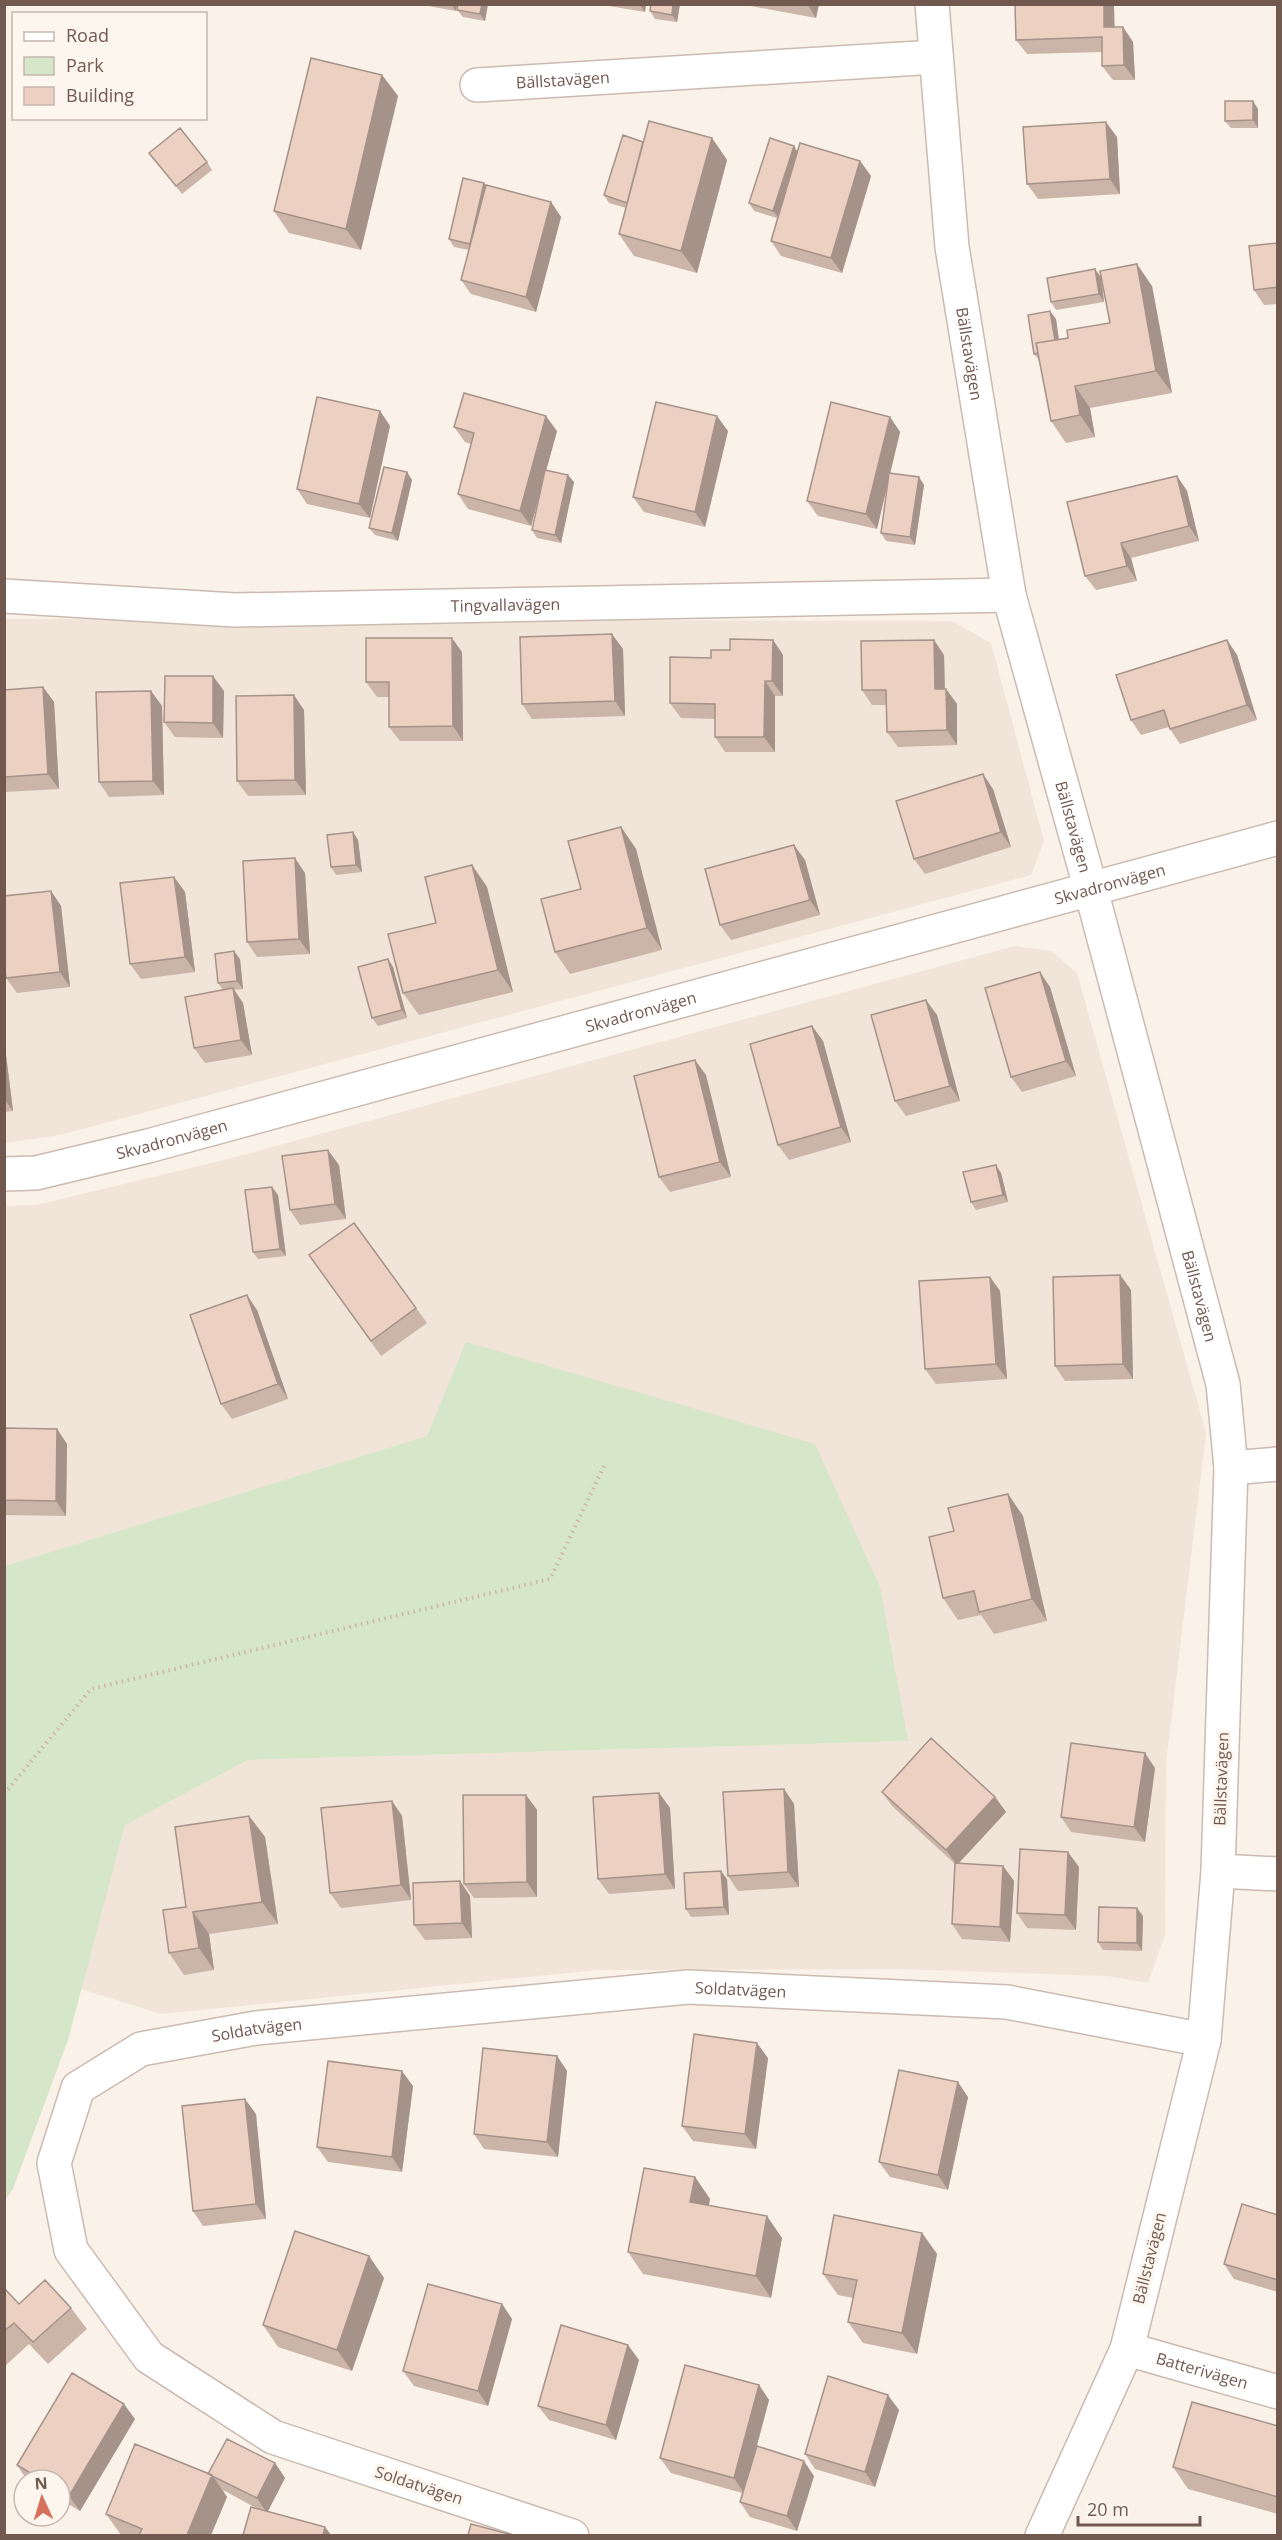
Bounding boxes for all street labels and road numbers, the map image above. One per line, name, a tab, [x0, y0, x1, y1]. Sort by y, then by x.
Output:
street label: Bällstavägen	[515, 66, 610, 94]
street label: Bällstavägen	[951, 306, 988, 402]
street label: Tingvallavägen	[451, 593, 561, 617]
street label: Bällstavägen	[1050, 779, 1097, 875]
street label: Skvadronvägen	[1052, 858, 1168, 910]
street label: Skvadronvägen	[583, 986, 699, 1037]
street label: Skvadronvägen	[114, 1114, 230, 1164]
street label: Bällstavägen	[1177, 1248, 1222, 1344]
street label: Bällstavägen	[1208, 1732, 1234, 1826]
street label: Soldatvägen	[695, 1976, 787, 2003]
street label: Soldatvägen	[210, 2013, 303, 2047]
street label: Bällstavägen	[1127, 2210, 1171, 2306]
street label: Batterivägen	[1154, 2347, 1251, 2394]
street label: Soldatvägen	[372, 2460, 466, 2510]

